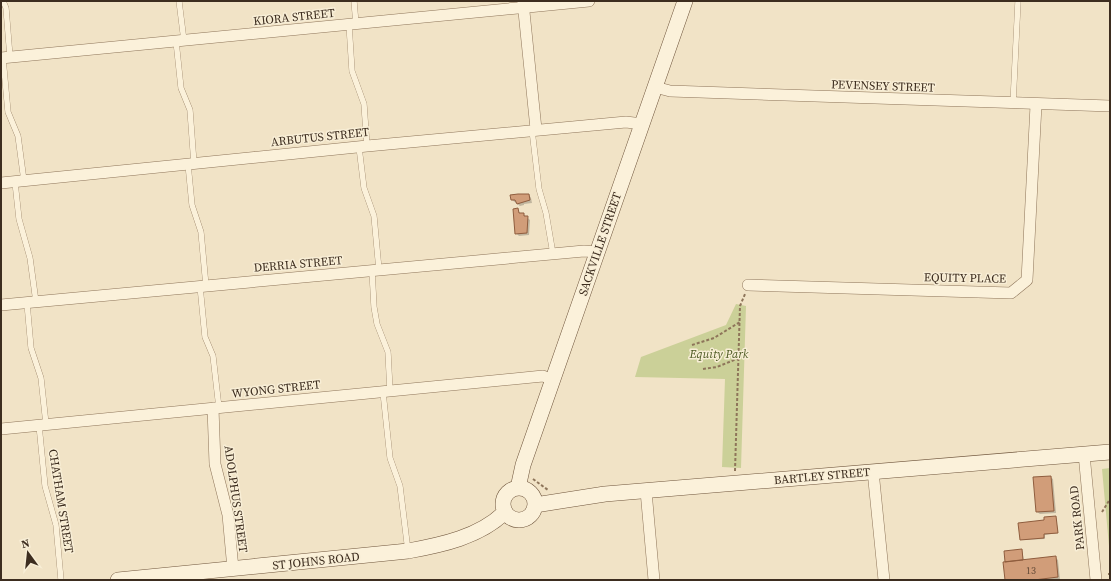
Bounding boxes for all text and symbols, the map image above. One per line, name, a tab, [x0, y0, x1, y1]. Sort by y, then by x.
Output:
street label: KIORA STREET	[252, 5, 336, 29]
street label: PEVENSEY STREET	[831, 76, 936, 96]
street label: ARBUTUS STREET	[270, 124, 371, 150]
street label: SACKVILLE STREET	[575, 190, 625, 298]
street label: DERRIA STREET	[253, 252, 344, 276]
street label: EQUITY PLACE	[924, 269, 1006, 287]
park label: Equity Park	[689, 346, 749, 362]
street label: WYONG STREET	[231, 376, 322, 402]
street label: ADOLPHUS STREET	[221, 444, 252, 554]
street label: CHATHAM STREET	[45, 448, 77, 555]
street label: BARTLEY STREET	[773, 464, 872, 488]
street label: PARK ROAD	[1066, 485, 1088, 551]
north arrow	[8, 533, 48, 573]
text: N	[20, 536, 31, 552]
street label: ST JOHNS ROAD	[272, 548, 360, 574]
house number: 13	[1026, 564, 1036, 577]

